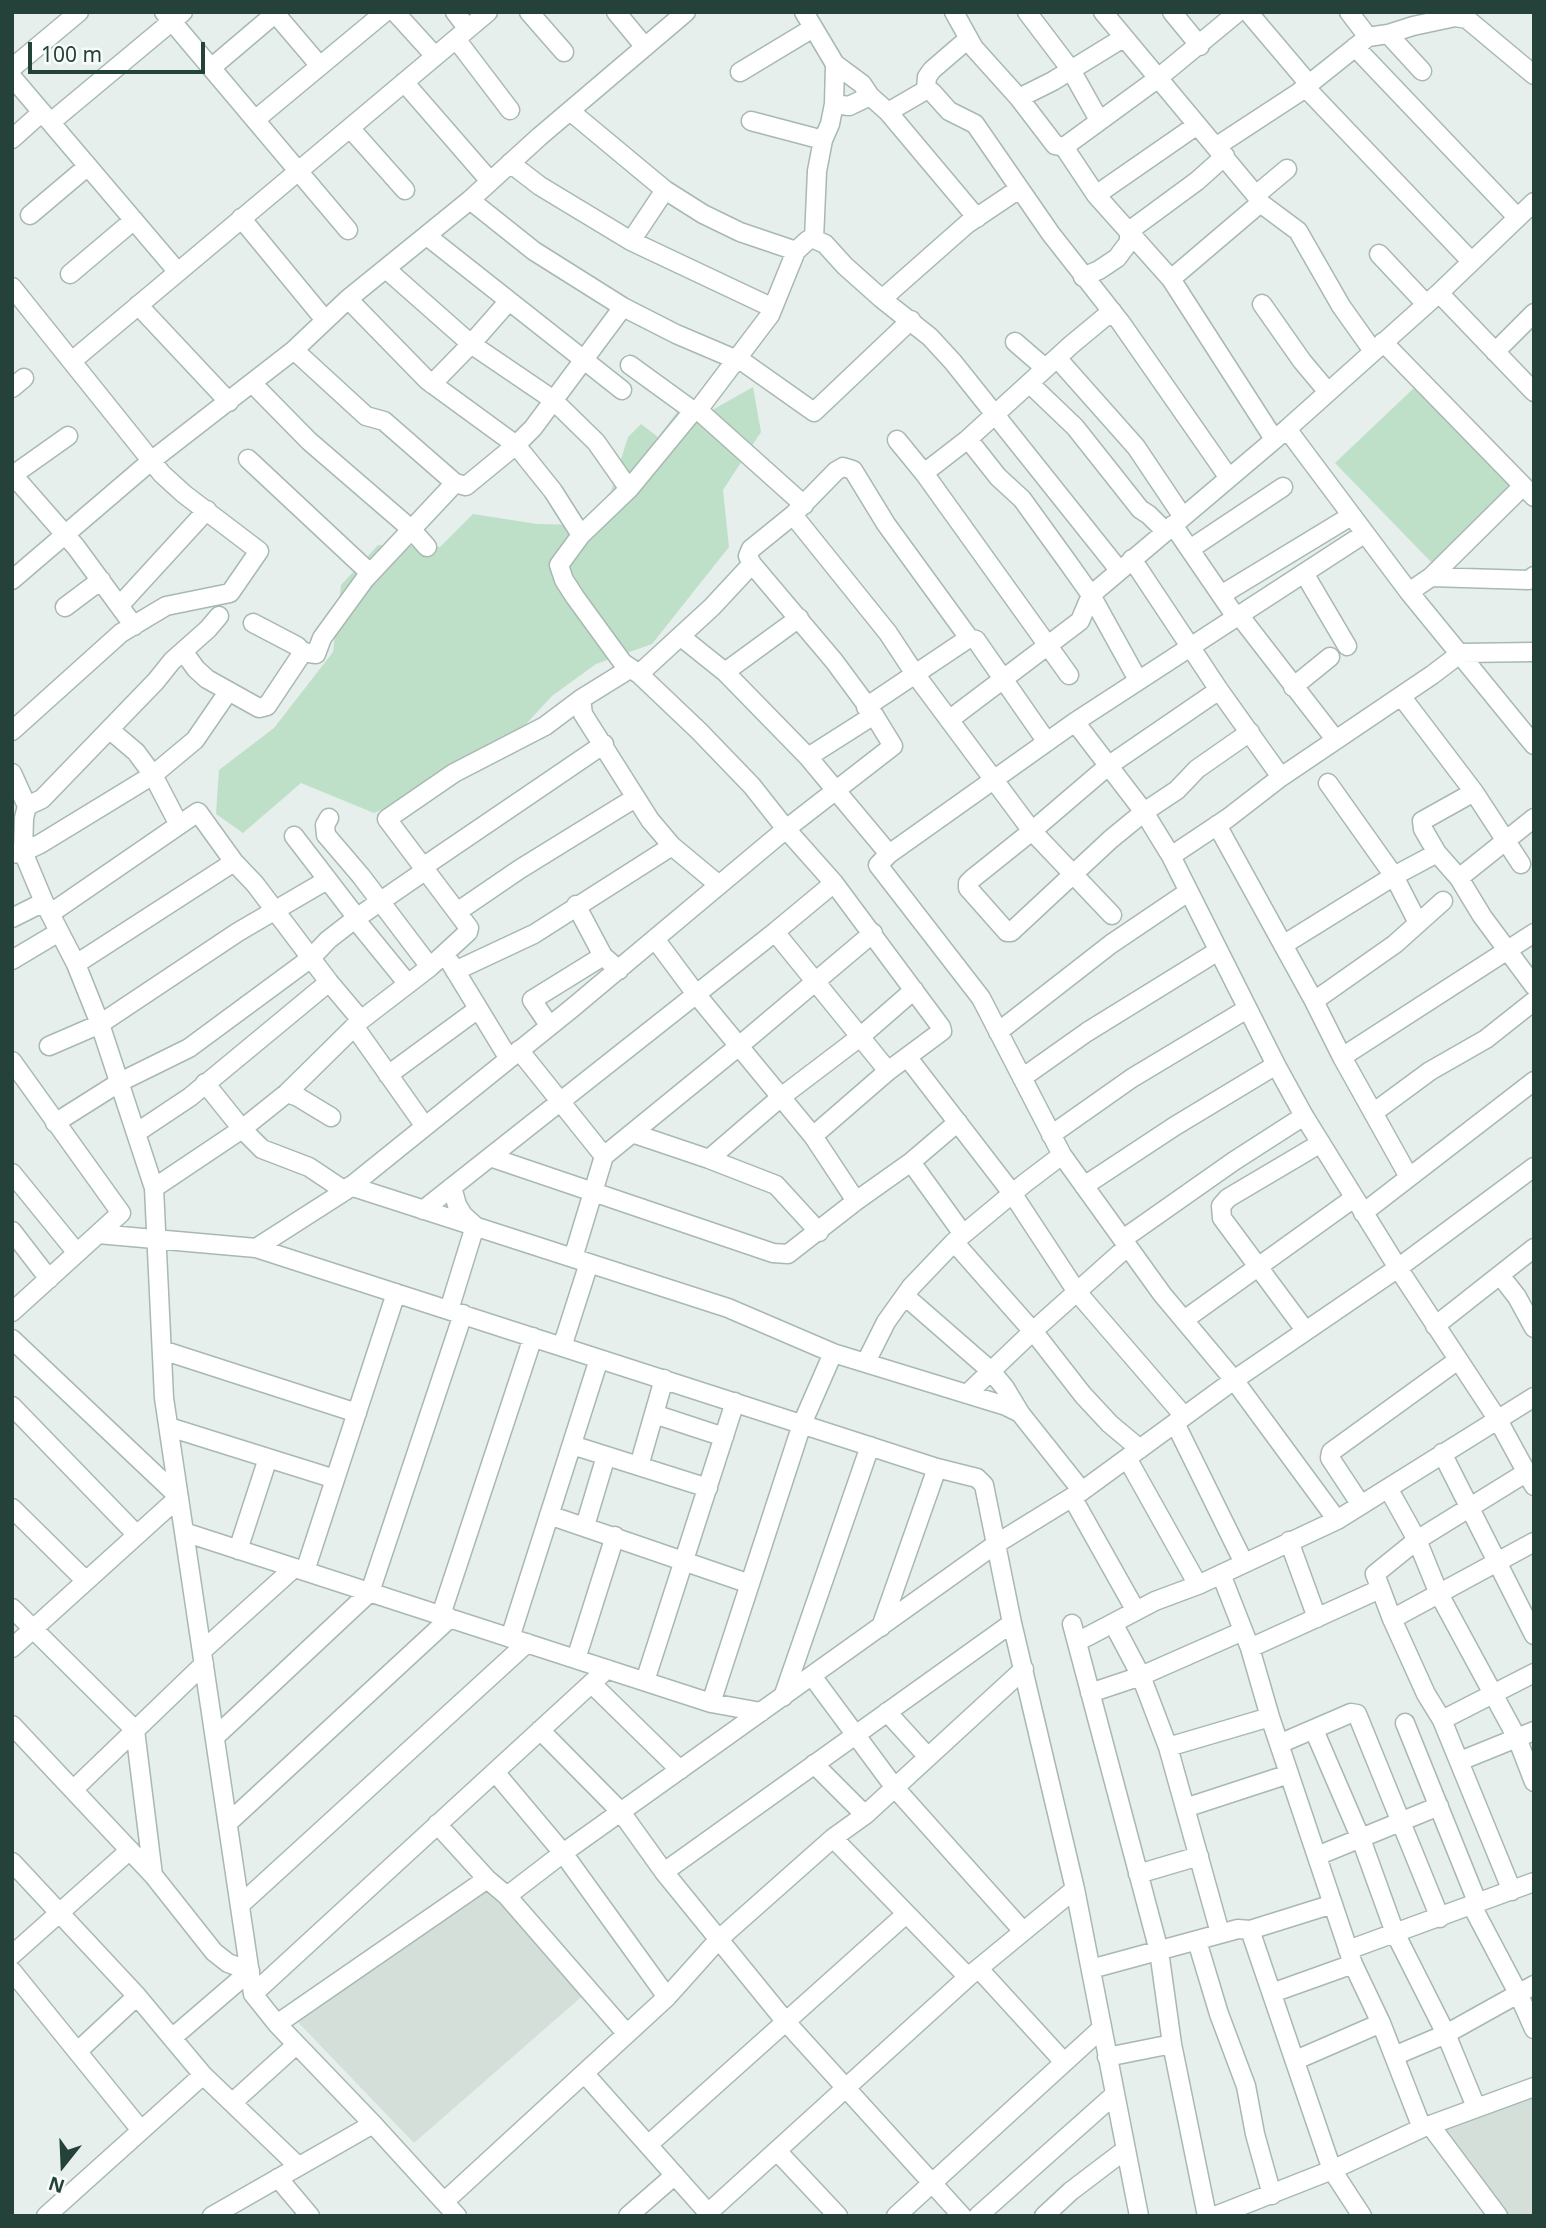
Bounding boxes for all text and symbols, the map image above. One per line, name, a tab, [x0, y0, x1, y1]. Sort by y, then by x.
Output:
scale bar	[32, 28, 208, 72]
text: 100 m	[41, 40, 102, 68]
north arrow	[28, 2130, 98, 2200]
text: N	[45, 2170, 68, 2200]

